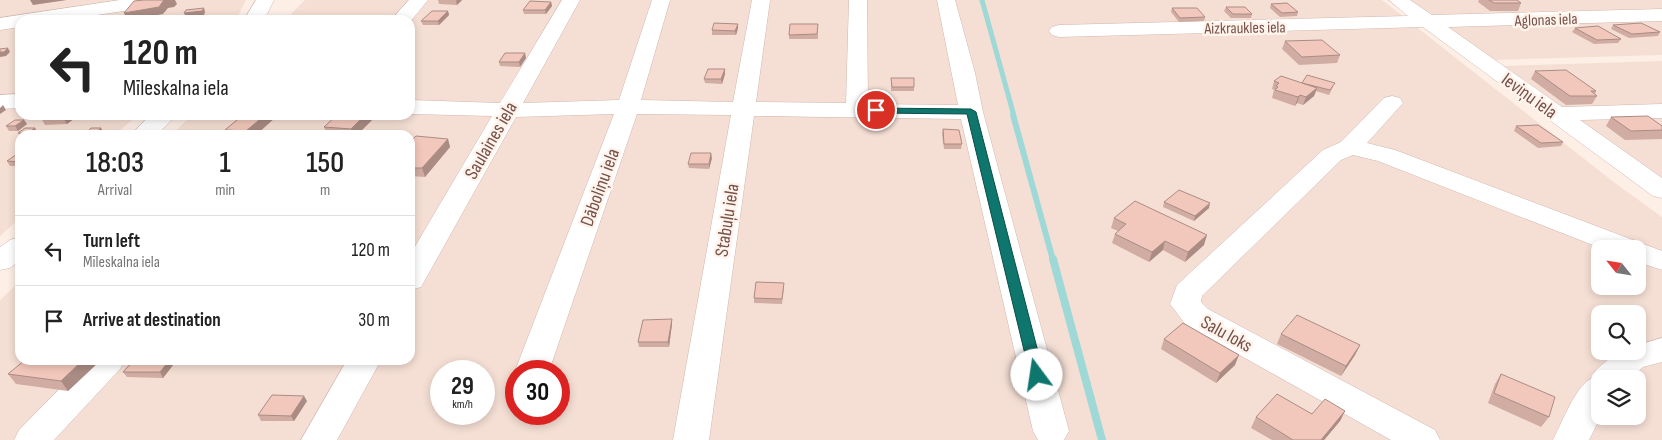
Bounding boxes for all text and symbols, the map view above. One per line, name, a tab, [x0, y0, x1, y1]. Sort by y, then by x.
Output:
street label: Aglonas iela	[1513, 10, 1578, 31]
street label: Aizkraukles iela	[1203, 18, 1286, 39]
text: 120 m	[123, 32, 198, 75]
icon: left	[40, 35, 105, 100]
street label: Ieviņu iela	[1497, 68, 1562, 124]
text: Mīleskalna iela	[123, 75, 229, 102]
pin	[855, 89, 897, 131]
icon: arrive	[862, 96, 890, 124]
street label: Saulaines iela	[460, 98, 523, 183]
text: 18:03	[86, 145, 144, 181]
text: 1	[220, 145, 231, 181]
text: 150	[306, 145, 344, 181]
street label: Dāboliņu iela	[576, 146, 625, 229]
text: Arrival	[98, 181, 132, 200]
text: min	[215, 181, 235, 200]
text: m	[320, 181, 330, 200]
street label: Stabuļu iela	[710, 182, 745, 258]
text: Turn left	[83, 230, 140, 253]
icon: left	[40, 237, 68, 265]
text: 120 m	[352, 239, 390, 262]
north arrow	[1591, 240, 1646, 295]
map controls	[1591, 240, 1646, 425]
text: Mīleskalna iela	[83, 253, 160, 272]
button: search	[1591, 305, 1646, 360]
icon: arrive	[40, 307, 68, 335]
text: Arrive at destination	[83, 309, 221, 332]
text: 30 m	[358, 309, 390, 332]
street label: Salu loks	[1197, 311, 1256, 358]
position arrow	[1010, 348, 1062, 400]
speed limit sign: 30	[505, 360, 570, 425]
button: layers	[1591, 370, 1646, 425]
text: 29	[451, 371, 474, 402]
text: km/h	[452, 397, 473, 412]

